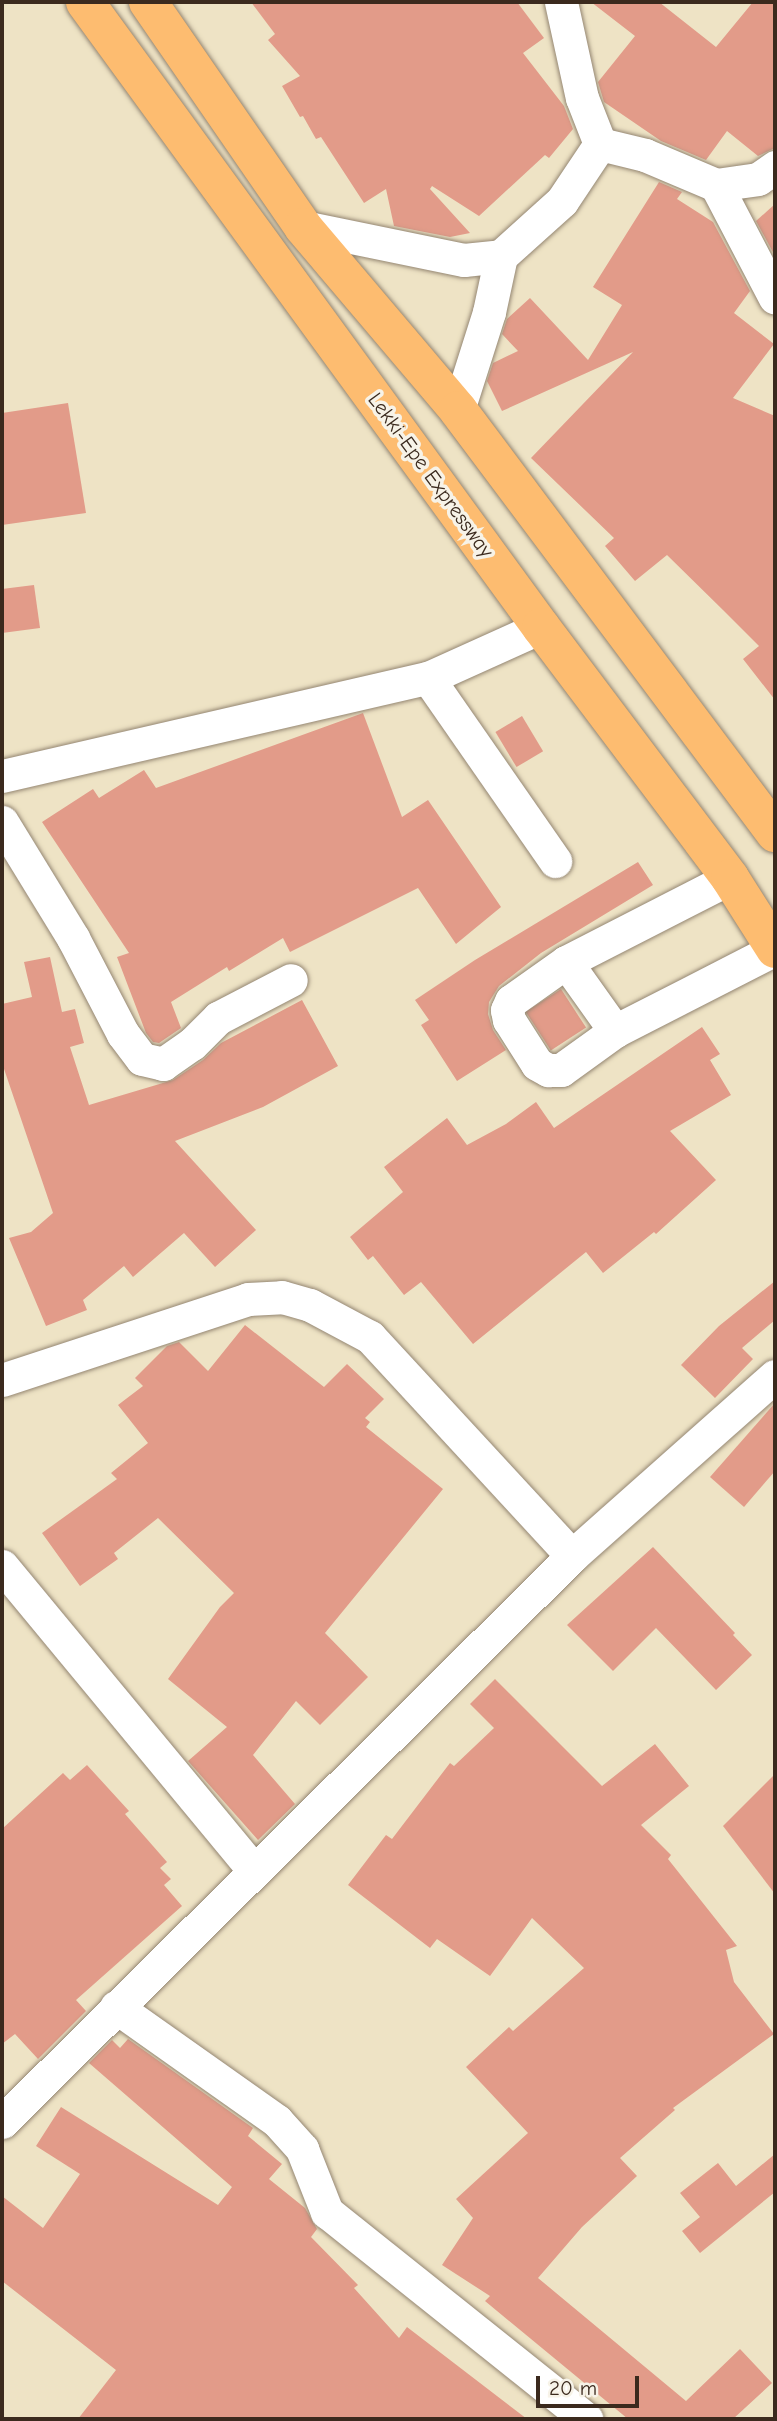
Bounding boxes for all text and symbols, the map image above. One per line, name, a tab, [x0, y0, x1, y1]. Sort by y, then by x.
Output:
street label: Lekki-Epe Expressway	[363, 388, 499, 562]
scale bar	[539, 2362, 642, 2406]
text: 20 m	[549, 2376, 597, 2400]

